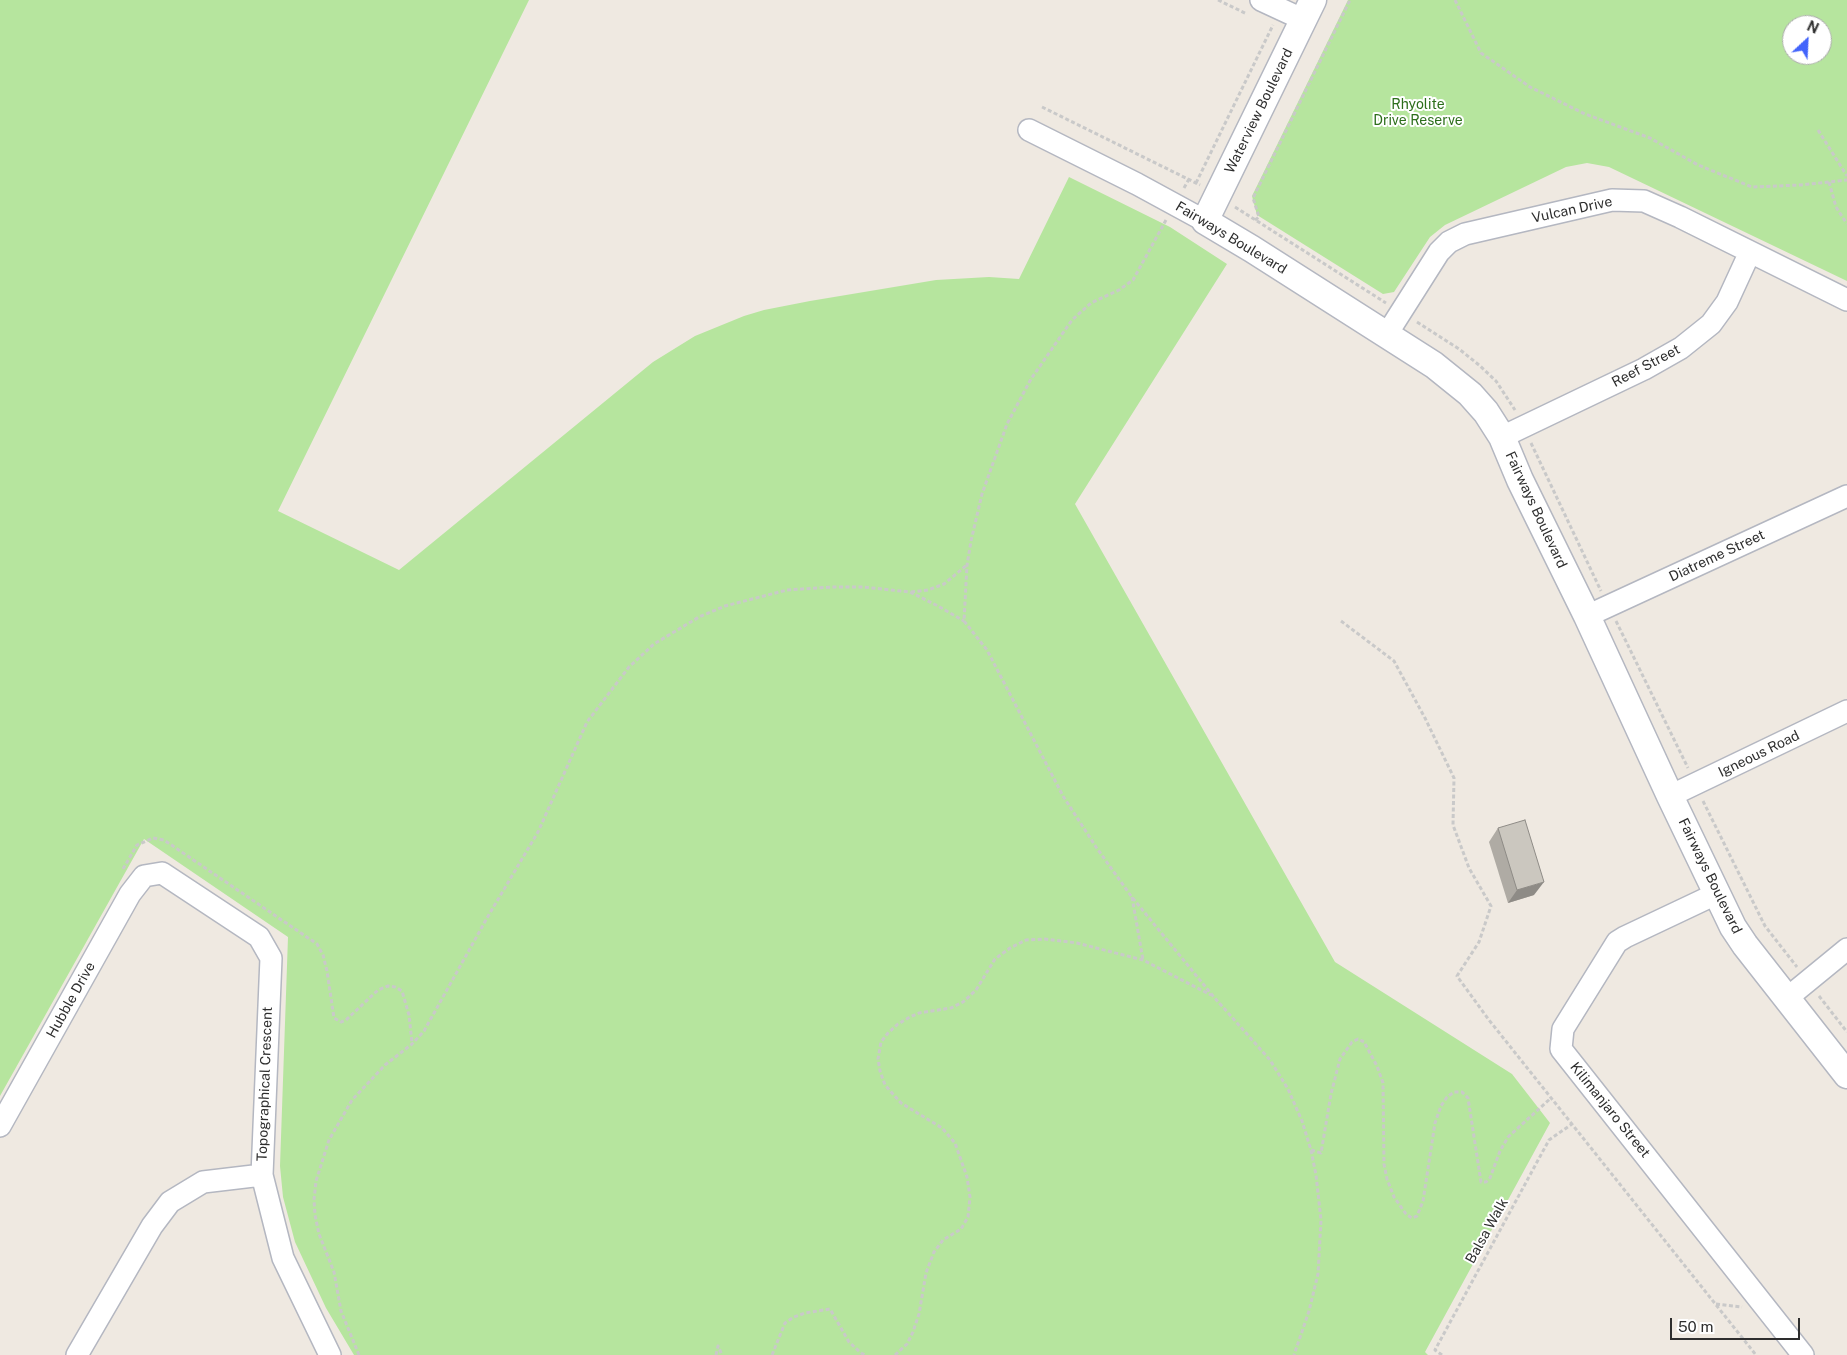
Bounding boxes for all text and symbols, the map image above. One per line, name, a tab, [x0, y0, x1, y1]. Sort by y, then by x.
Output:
north arrow	[1782, 15, 1832, 65]
text: N	[1805, 18, 1821, 37]
street label: Waterview Boulevard	[1221, 46, 1297, 176]
park label: Rhyolite Drive Reserve	[1373, 97, 1463, 130]
street label: Vulcan Drive	[1530, 193, 1614, 227]
street label: Fairways Boulevard	[1172, 198, 1290, 278]
street label: Reef Street	[1609, 341, 1683, 391]
street label: Fairways Boulevard	[1502, 449, 1570, 571]
street label: Diatreme Street	[1666, 526, 1768, 586]
street label: Igneous Road	[1716, 727, 1802, 781]
street label: Fairways Boulevard	[1675, 815, 1745, 937]
street label: Hubble Drive	[43, 959, 99, 1041]
street label: Topographical Crescent	[254, 1006, 276, 1162]
street label: Kilimanjaro Street	[1566, 1059, 1654, 1161]
street label: Balsa Walk	[1462, 1195, 1512, 1267]
scale bar	[1672, 1308, 1802, 1340]
text: 50 m	[1678, 1318, 1713, 1335]

